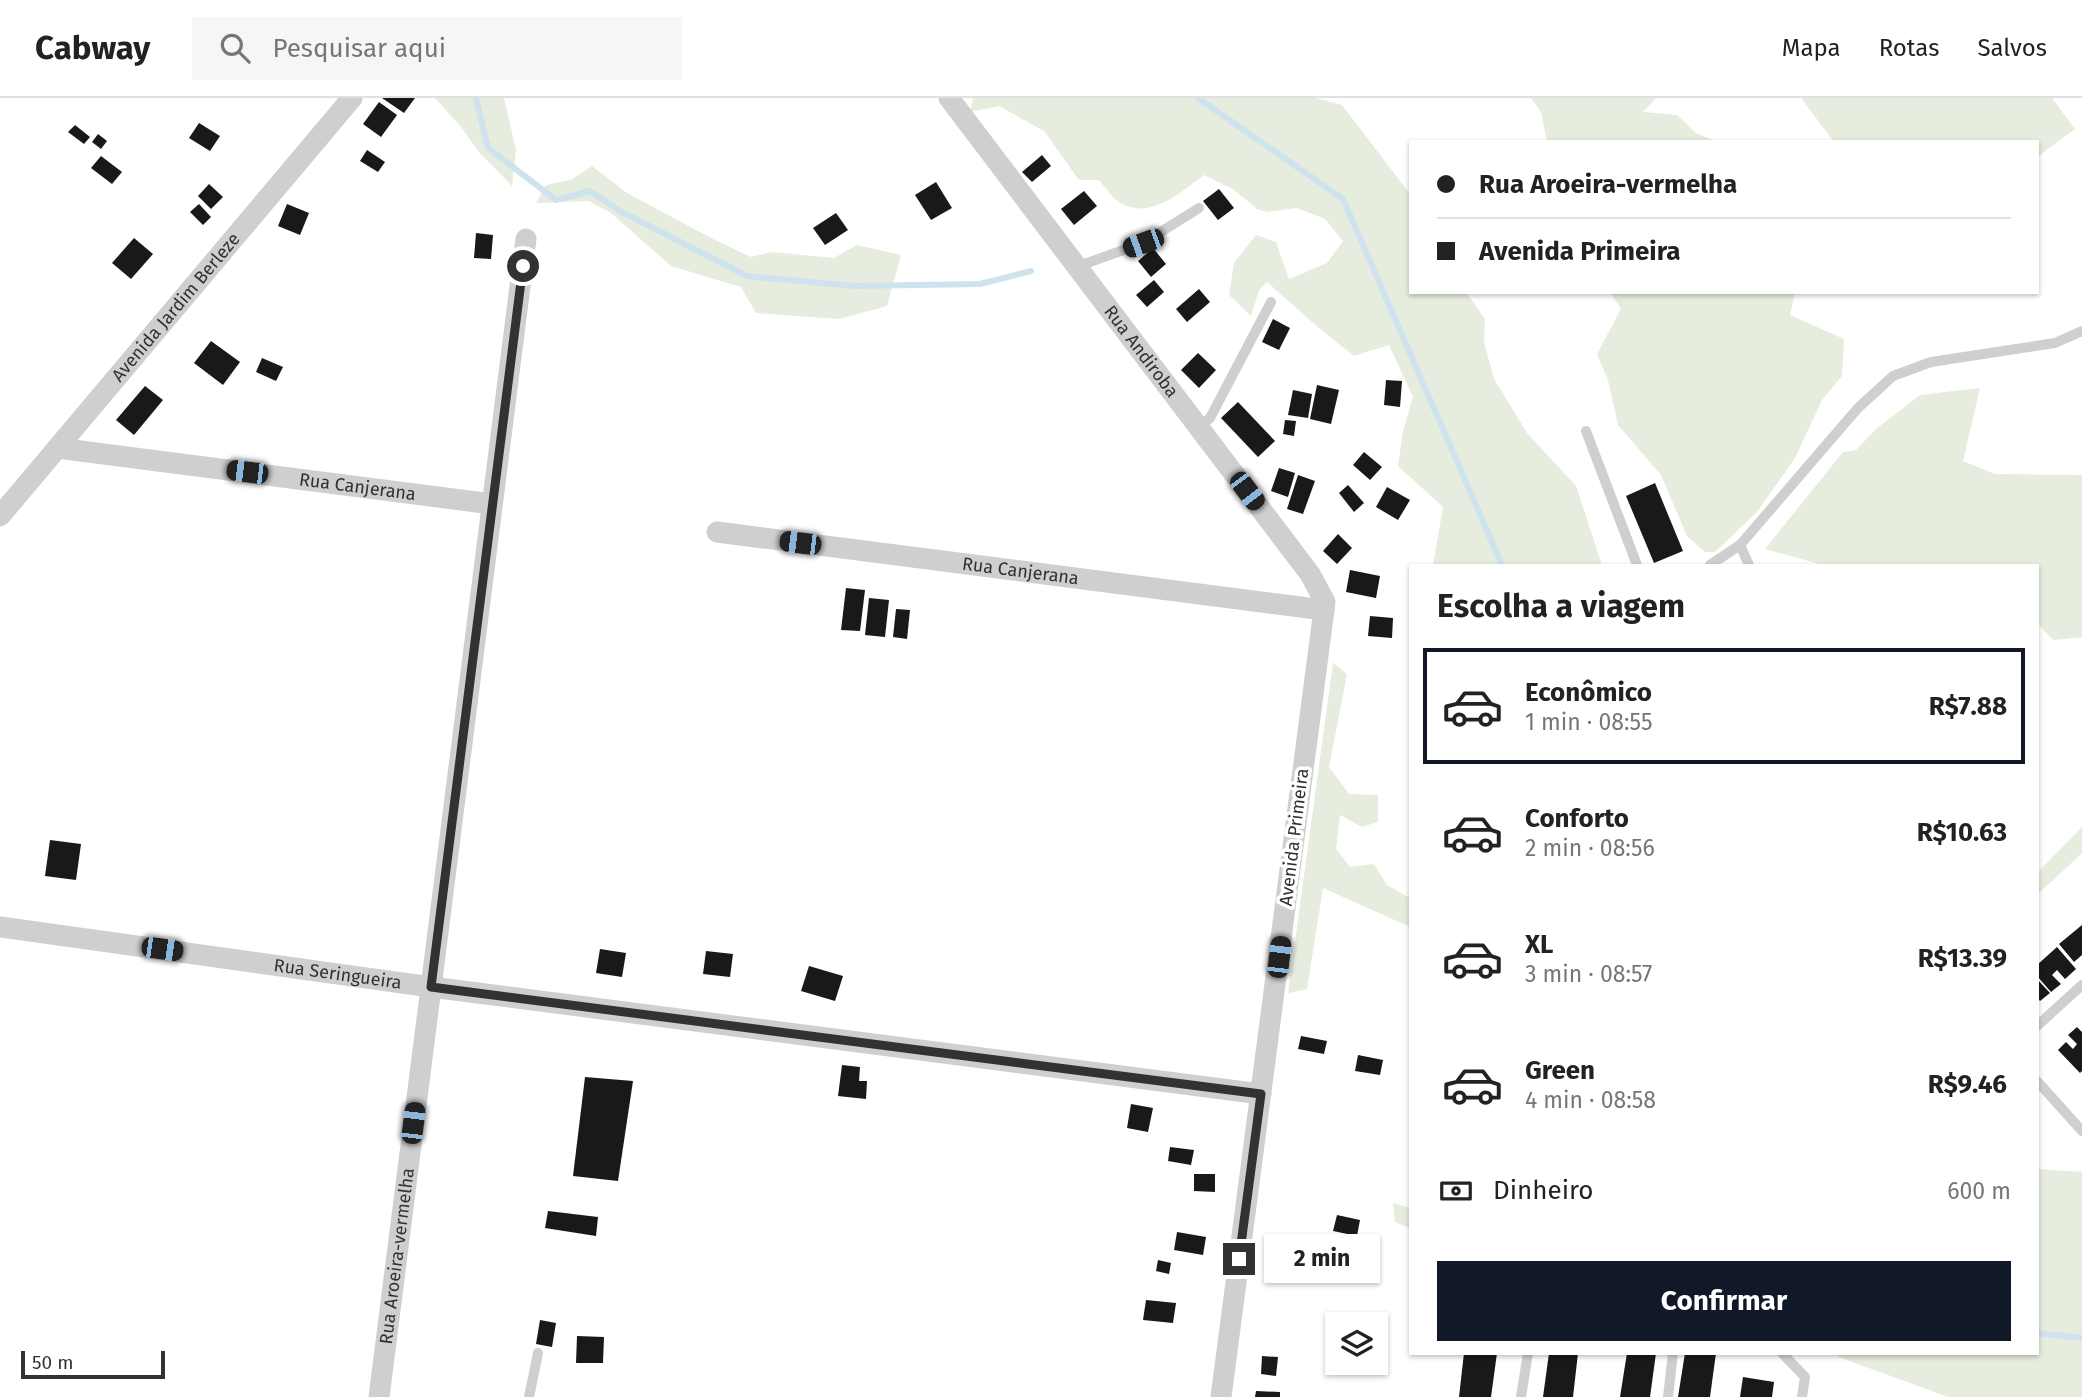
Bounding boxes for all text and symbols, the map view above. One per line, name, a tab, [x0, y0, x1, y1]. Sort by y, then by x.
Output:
search box	[192, 17, 682, 80]
text: Cabway	[35, 28, 150, 68]
icon: search	[216, 29, 254, 67]
text: Pesquisar aqui	[272, 33, 446, 64]
text: Mapa	[1782, 34, 1841, 62]
text: Rotas	[1879, 34, 1939, 62]
text: Salvos	[1977, 34, 2047, 62]
text: Rua Aroeira-vermelha	[1479, 169, 1737, 200]
car	[1120, 226, 1167, 260]
street label: Avenida Jardim Berleze	[107, 228, 245, 386]
text: Avenida Primeira	[1479, 236, 1680, 267]
route start	[507, 250, 539, 282]
street label: Rua Andiroba	[1099, 301, 1183, 402]
car	[225, 459, 270, 485]
street label: Rua Canjerana	[298, 468, 417, 505]
car	[1226, 468, 1269, 514]
car	[778, 530, 823, 556]
street label: Rua Canjerana	[961, 553, 1080, 589]
text: Escolha a viagem	[1437, 587, 1685, 625]
icon: car	[1441, 675, 1504, 738]
text: Econômico	[1525, 677, 1652, 708]
text: R$7.88	[1929, 691, 2007, 722]
text: 1 min · 08:55	[1525, 708, 1653, 736]
street label: Avenida Primeira	[1275, 767, 1313, 907]
icon: car	[1441, 801, 1504, 864]
text: Conforto	[1525, 803, 1629, 834]
text: R$10.63	[1917, 817, 2007, 848]
text: 2 min · 08:56	[1525, 834, 1655, 862]
icon: car	[1441, 927, 1504, 990]
text: XL	[1525, 929, 1553, 960]
car	[1267, 935, 1292, 979]
car	[140, 936, 185, 962]
text: R$13.39	[1918, 943, 2007, 974]
street label: Rua Seringueira	[272, 954, 403, 994]
text: 3 min · 08:57	[1525, 960, 1652, 988]
icon: car	[1441, 1053, 1504, 1116]
text: Green	[1525, 1055, 1595, 1086]
text: R$9.46	[1928, 1069, 2007, 1100]
text: 4 min · 08:58	[1525, 1086, 1656, 1114]
car	[401, 1101, 426, 1145]
street label: Rua Aroeira-vermelha	[375, 1167, 419, 1346]
icon: cash	[1437, 1172, 1475, 1210]
text: Dinheiro	[1493, 1175, 1594, 1206]
text: 600 m	[1947, 1177, 2011, 1205]
callout: 2 min	[1264, 1234, 1379, 1284]
route end	[1223, 1243, 1255, 1275]
text: 2 min	[1294, 1244, 1350, 1272]
button: Confirmar	[1437, 1261, 2011, 1341]
map controls	[1325, 1312, 1388, 1375]
button: layers	[1325, 1312, 1388, 1375]
scale bar	[21, 1348, 164, 1380]
text: 50 m	[32, 1351, 73, 1374]

